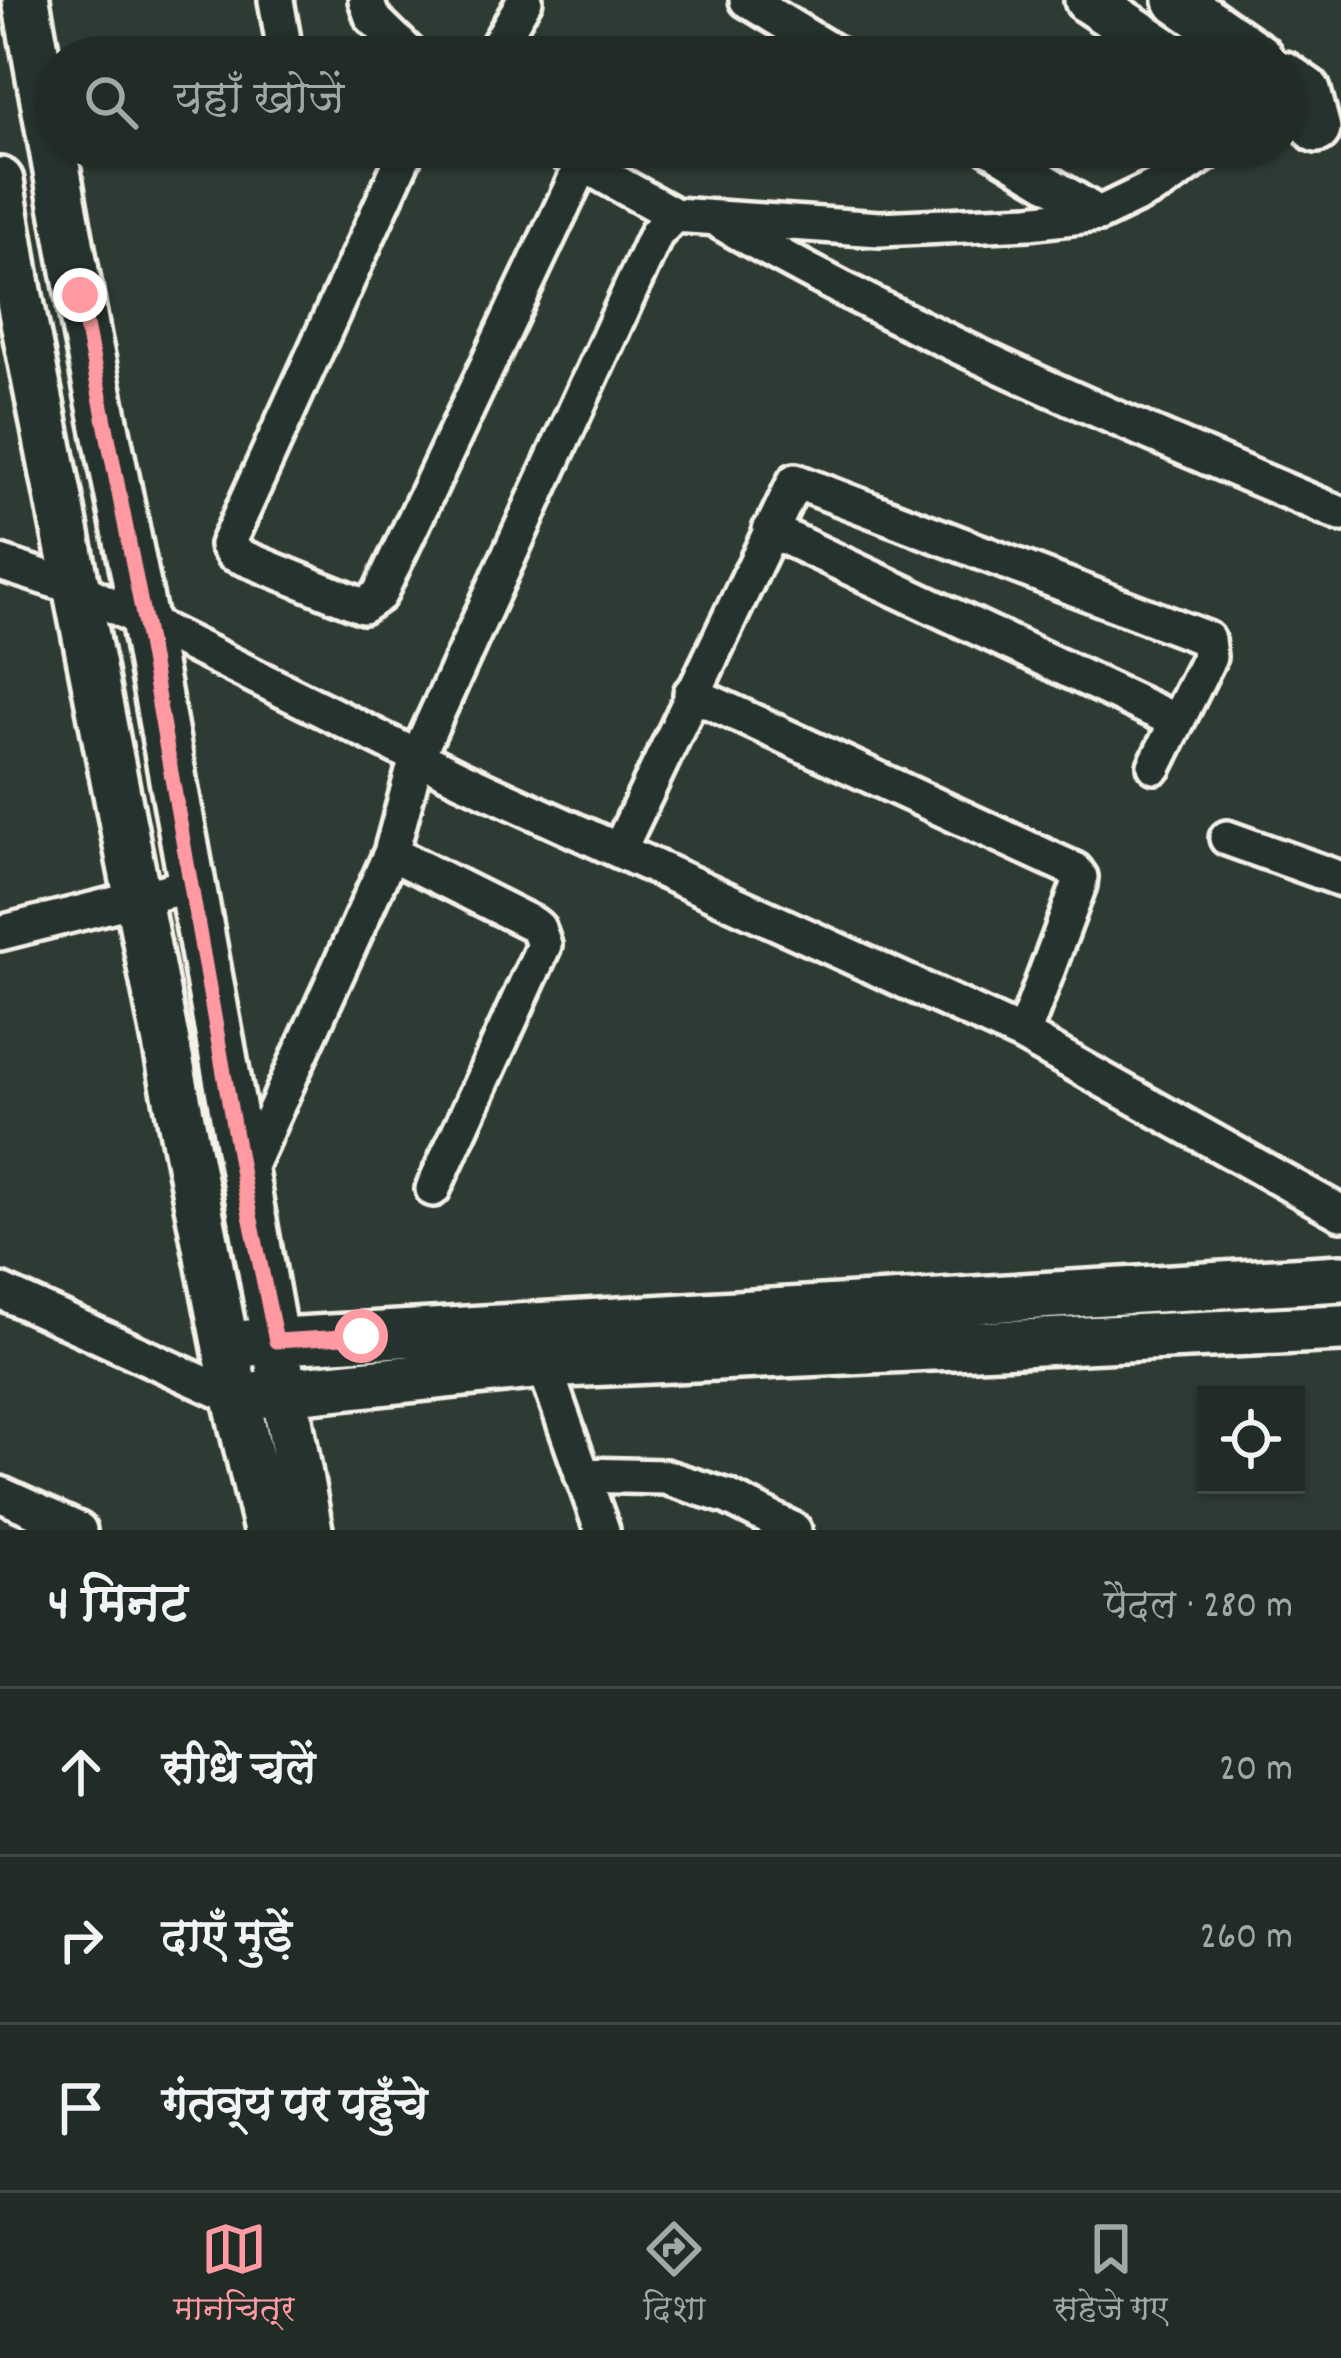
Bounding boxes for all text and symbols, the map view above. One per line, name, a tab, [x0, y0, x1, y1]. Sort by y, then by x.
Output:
search box	[36, 36, 1305, 168]
icon: search	[78, 69, 144, 135]
text: यहाँ खोजें	[174, 70, 344, 134]
route end	[53, 268, 107, 322]
route start	[334, 1309, 388, 1363]
map controls	[1197, 1386, 1305, 1494]
button: locate	[1197, 1386, 1305, 1494]
text: 4 मिनट	[48, 1572, 188, 1644]
text: पैदल · 280 m	[1104, 1581, 1293, 1636]
icon: ahead	[48, 1739, 114, 1805]
text: सीधे चलें	[162, 1740, 316, 1804]
text: 20 m	[1219, 1744, 1293, 1799]
icon: right	[48, 1907, 114, 1973]
text: दाएँ मुड़ें	[162, 1908, 292, 1972]
text: 260 m	[1200, 1912, 1293, 1967]
icon: arrive	[48, 2075, 114, 2141]
text: गंतव्य पर पहुँचे	[162, 2076, 428, 2140]
tab: मानचित्र	[173, 2216, 295, 2335]
tab: दिशा	[641, 2216, 707, 2335]
tab: सहेजे गए	[1054, 2216, 1168, 2335]

